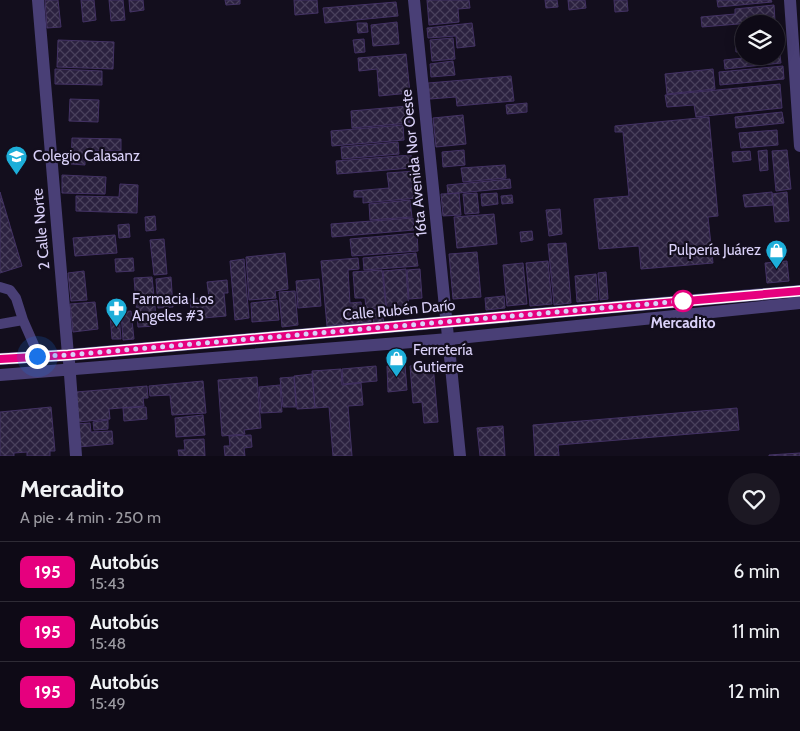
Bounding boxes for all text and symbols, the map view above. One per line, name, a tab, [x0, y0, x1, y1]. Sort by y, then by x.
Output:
map controls	[735, 15, 785, 65]
button: layers	[735, 15, 785, 65]
street label: 16ta Avenida Nor Oeste	[397, 88, 431, 237]
school or university icon: Colegio Calasanz	[5, 144, 29, 175]
place label: Colegio Calasanz	[33, 147, 140, 165]
street label: 2 Calle Norte	[28, 187, 54, 271]
shop icon: Pulpería Juárez	[765, 238, 789, 269]
place label: Pulpería Juárez	[669, 241, 761, 259]
place label: Farmacia Los Angeles #3	[132, 290, 214, 325]
marker: Mercadito	[672, 290, 694, 312]
pharmacy icon: Farmacia Los Angeles #3	[104, 296, 128, 327]
street label: Calle Rubén Darío	[342, 296, 456, 324]
place label: Mercadito	[650, 314, 716, 332]
place label: Ferretería Gutierre	[413, 341, 473, 376]
your location	[25, 344, 50, 369]
shop icon: Ferretería Gutierre	[385, 347, 409, 378]
button: heart	[728, 473, 780, 525]
text: Mercadito	[20, 474, 124, 503]
text: A pie · 4 min · 250 m	[20, 508, 161, 527]
text: Autobús	[90, 551, 159, 574]
text: 6 min	[734, 560, 780, 583]
text: 195	[34, 561, 61, 583]
text: 15:43	[90, 574, 125, 593]
text: Autobús	[90, 611, 159, 634]
text: 11 min	[732, 620, 780, 643]
text: 195	[34, 621, 61, 643]
text: 15:48	[90, 634, 126, 653]
text: Autobús	[90, 671, 159, 694]
text: 12 min	[728, 680, 780, 703]
text: 195	[34, 681, 61, 703]
text: 15:49	[90, 694, 126, 713]

